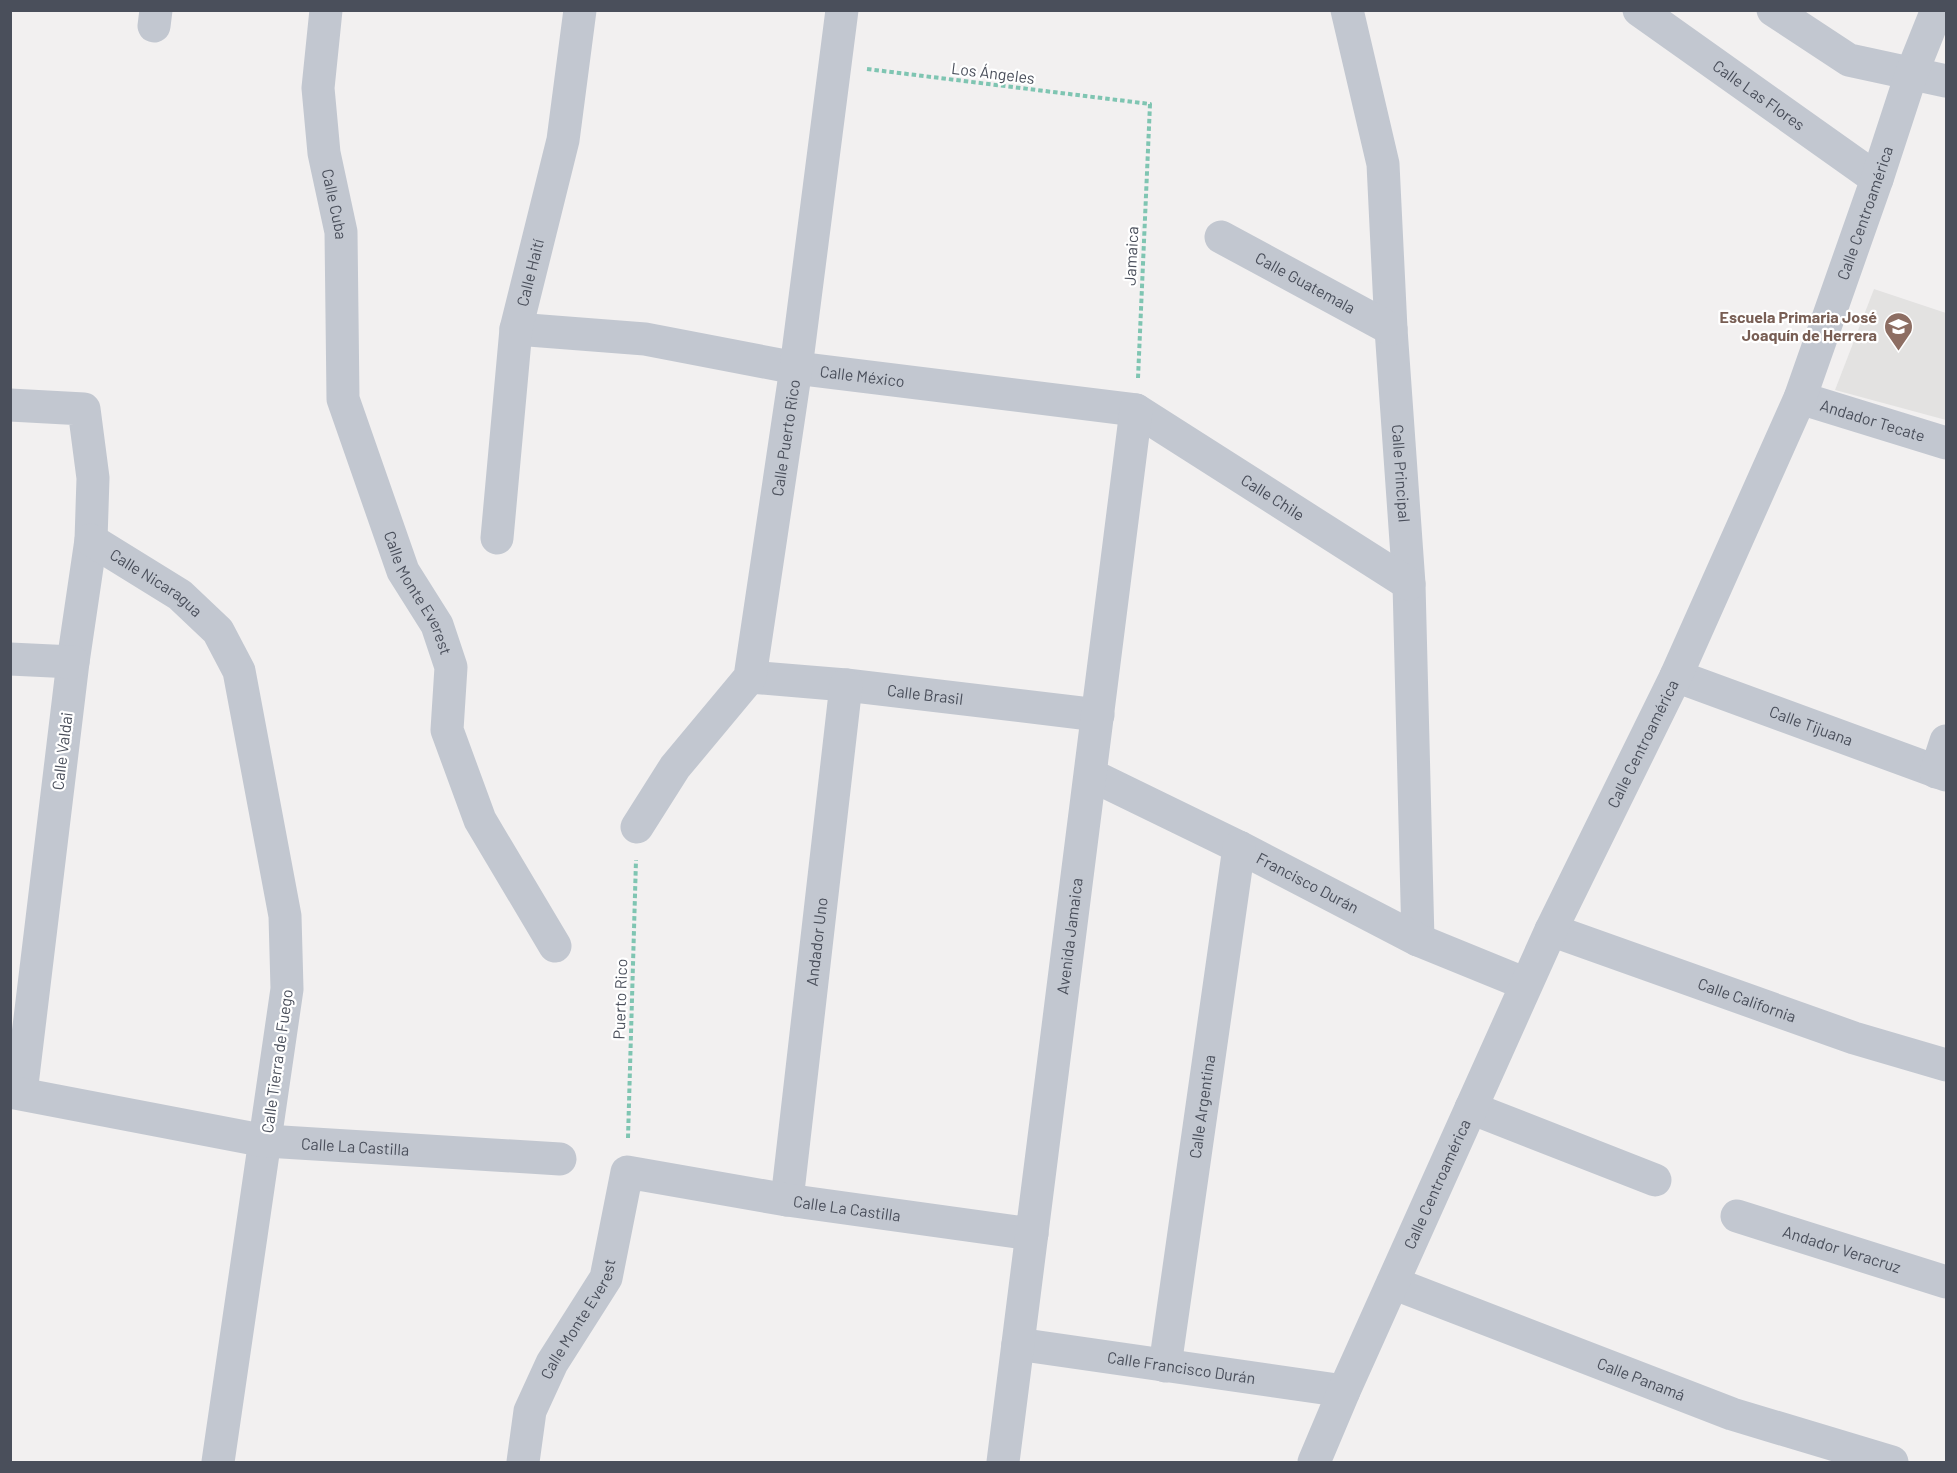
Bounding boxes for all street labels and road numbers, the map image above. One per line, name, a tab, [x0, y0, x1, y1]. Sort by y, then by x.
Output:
street label: Calle Las Flores	[1709, 56, 1809, 134]
street label: Los Ángeles	[950, 58, 1036, 87]
street label: Calle Centroamérica	[1832, 143, 1896, 282]
street label: Calle Cuba	[319, 167, 351, 240]
street label: Jamaica	[1119, 226, 1142, 286]
street label: Calle Haití	[512, 236, 547, 308]
street label: Calle Guatemala	[1252, 248, 1359, 317]
street label: Calle México	[819, 361, 906, 390]
street label: Calle Puerto Rico	[767, 378, 803, 497]
street label: Andador Tecate	[1818, 395, 1928, 445]
street label: Calle Principal	[1389, 424, 1415, 523]
street label: Calle Chile	[1238, 470, 1308, 524]
street label: Calle Monte Everest	[381, 528, 456, 657]
street label: Calle Nicaragua	[107, 544, 207, 620]
street label: Calle Centroamérica	[1603, 676, 1682, 811]
street label: Calle Brasil	[886, 680, 964, 708]
street label: Calle Tijuana	[1767, 701, 1856, 749]
street label: Calle Valdai	[47, 711, 76, 791]
street label: Francisco Durán	[1254, 848, 1362, 917]
street label: Avenida Jamaica	[1052, 877, 1086, 996]
street label: Andador Uno	[802, 896, 831, 987]
street label: Puerto Rico	[609, 958, 630, 1040]
street label: Calle California	[1695, 973, 1799, 1026]
street label: Calle Tierra de Fuego	[257, 988, 296, 1134]
street label: Calle Argentina	[1185, 1053, 1218, 1160]
street label: Calle Centroamérica	[1399, 1116, 1474, 1252]
street label: Calle La Castilla	[301, 1133, 410, 1159]
street label: Calle La Castilla	[792, 1191, 902, 1225]
street label: Andador Veracruz	[1781, 1221, 1903, 1276]
street label: Calle Monte Everest	[536, 1257, 619, 1382]
street label: Calle Francisco Durán	[1106, 1347, 1257, 1387]
street label: Calle Panamá	[1595, 1353, 1688, 1404]

